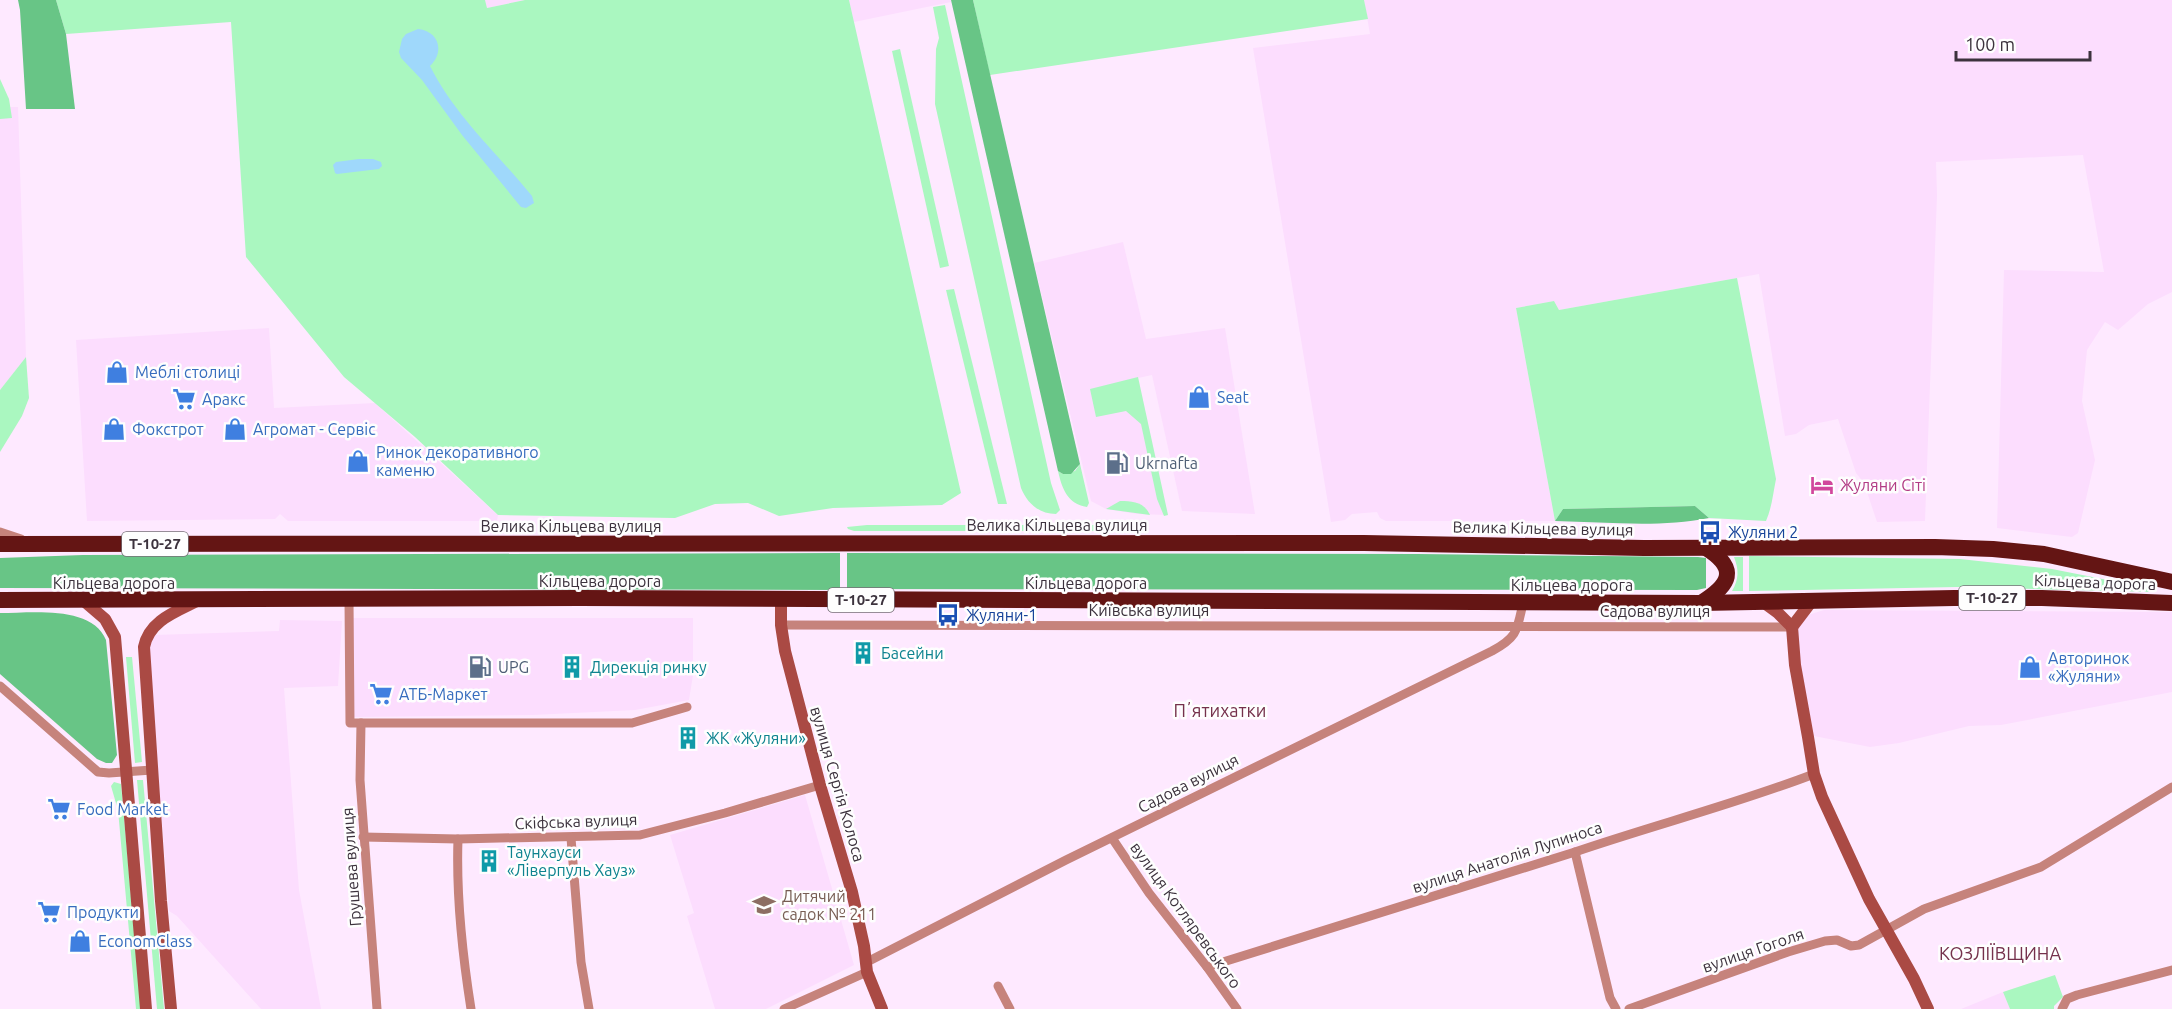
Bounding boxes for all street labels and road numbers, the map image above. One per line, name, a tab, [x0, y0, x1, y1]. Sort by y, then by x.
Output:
street label: Велика Кільцева вулиця	[966, 516, 1148, 534]
street label: Велика Кільцева вулиця	[480, 517, 662, 535]
street label: Велика Кільцева вулиця	[1452, 517, 1634, 539]
road number: Т-10-27	[122, 532, 188, 556]
street label: Кільцева дорога	[2034, 571, 2156, 593]
street label: Кільцева дорога	[539, 572, 661, 590]
street label: Кільцева дорога	[53, 574, 175, 592]
street label: Кільцева дорога	[1025, 574, 1147, 592]
street label: Кільцева дорога	[1511, 576, 1633, 594]
road number: Т-10-27	[1959, 586, 2025, 610]
road number: Т-10-27	[828, 588, 894, 612]
street label: Київська вулиця	[1089, 601, 1209, 619]
street label: Садова вулиця	[1600, 602, 1710, 620]
street label: вулиця Сергія Колоса	[807, 704, 869, 864]
street label: Садова вулиця	[1135, 750, 1241, 816]
street label: Грушева вулиця	[338, 807, 364, 927]
street label: Скіфська вулиця	[514, 810, 638, 832]
street label: вулиця Анатолія Лупиноса	[1410, 818, 1604, 896]
street label: вулиця Котляревського	[1127, 838, 1245, 992]
street label: вулиця Гоголя	[1700, 924, 1806, 976]

